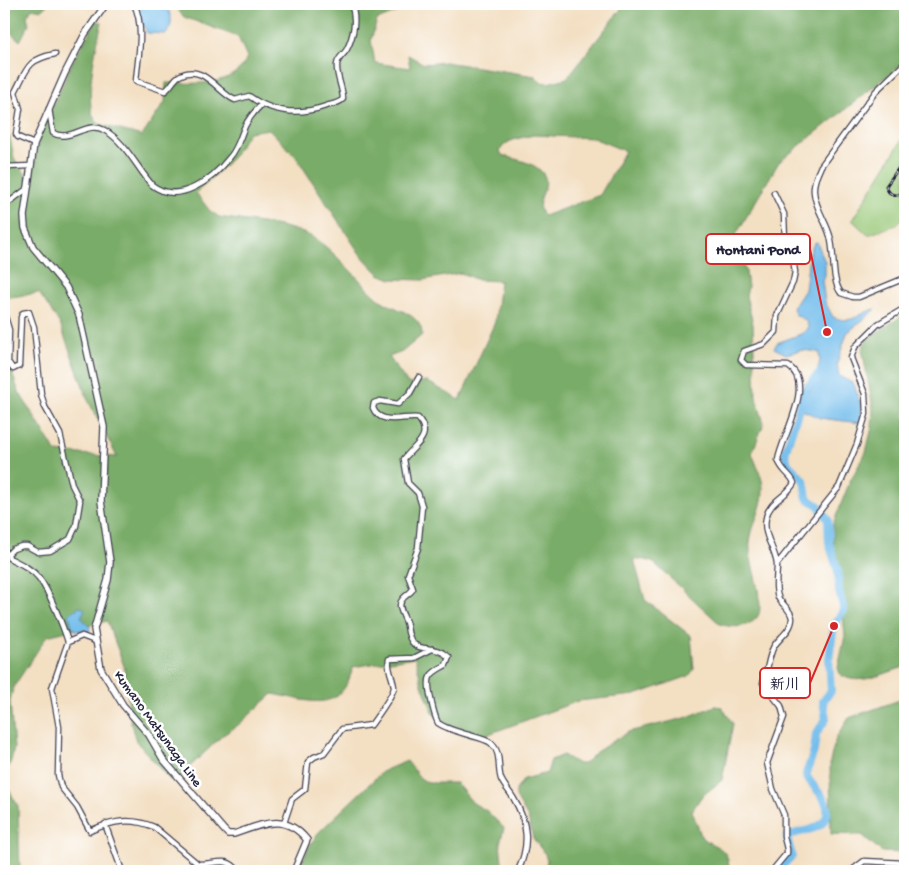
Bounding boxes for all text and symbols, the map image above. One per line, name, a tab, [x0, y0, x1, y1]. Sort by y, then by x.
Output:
callout: Hontani Pond	[706, 234, 810, 264]
text: Hontani Pond	[716, 242, 802, 260]
street label: Kumano Matsunaga Line	[109, 668, 205, 792]
callout: 新川	[760, 668, 810, 698]
text: 新川	[770, 676, 800, 695]

